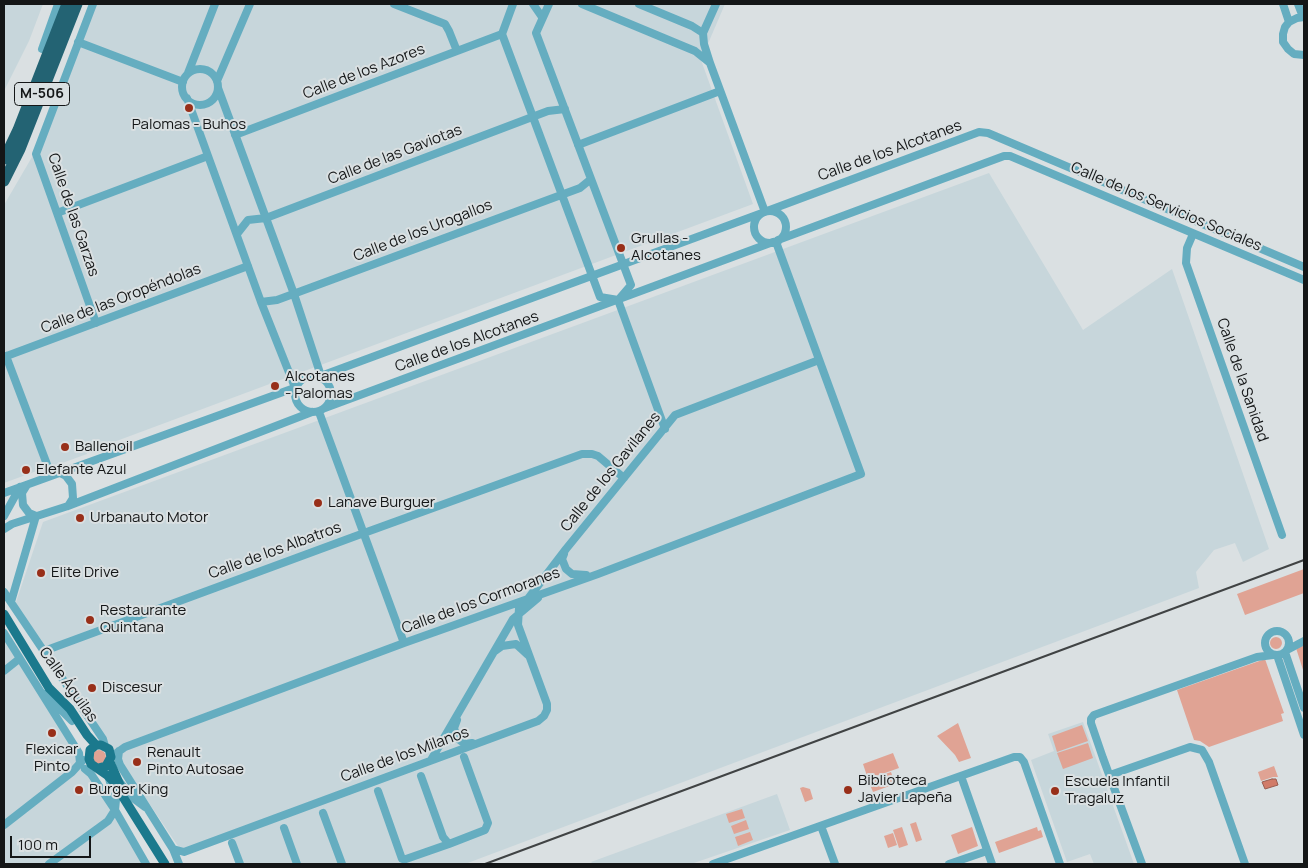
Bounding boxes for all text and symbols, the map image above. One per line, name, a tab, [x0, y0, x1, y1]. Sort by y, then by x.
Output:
street label: Calle de los Azores	[300, 40, 428, 104]
road number: M-506	[15, 82, 70, 106]
marker: Palomas - Buhos	[183, 102, 195, 114]
place label: Palomas - Buhos	[132, 116, 246, 134]
street label: Calle de los Alcotanes	[816, 117, 964, 185]
street label: Calle de las Gaviotas	[325, 121, 465, 189]
street label: Calle de las Garzas	[43, 151, 103, 279]
street label: Calle de los Servicios Sociales	[1068, 159, 1264, 255]
street label: Calle de los Urogallos	[351, 196, 495, 266]
place label: Grullas - Alcotanes	[631, 230, 701, 265]
marker: Grullas - Alcotanes	[615, 242, 627, 254]
street label: Calle de las Oropéndolas	[38, 260, 204, 338]
street label: Calle de los Alcotanes	[393, 308, 541, 376]
street label: Calle de la Sanidad	[1212, 316, 1272, 444]
place label: Alcotanes - Palomas	[285, 368, 355, 403]
marker: Alcotanes - Palomas	[269, 380, 281, 392]
street label: Calle de los Gavilanes	[557, 409, 665, 535]
place label: Ballenoil	[75, 438, 133, 456]
marker: Ballenoil	[59, 441, 71, 453]
place label: Elefante Azul	[36, 461, 126, 479]
marker: Elefante Azul	[20, 464, 32, 476]
place label: Lanave Burguer	[328, 494, 435, 512]
marker: Lanave Burguer	[312, 497, 324, 509]
place label: Urbanauto Motor	[90, 509, 208, 527]
marker: Urbanauto Motor	[74, 512, 86, 524]
street label: Calle de los Albatros	[206, 519, 344, 583]
place label: Elite Drive	[51, 564, 119, 582]
street label: Calle de los Cormoranes	[399, 564, 563, 638]
marker: Elite Drive	[35, 567, 47, 579]
place label: Restaurante Quintana	[100, 602, 186, 637]
marker: Restaurante Quintana	[84, 614, 96, 626]
street label: Calle Águilas	[35, 644, 101, 726]
place label: Discesur	[102, 679, 162, 697]
marker: Discesur	[86, 682, 98, 694]
street label: Calle de los Milanos	[338, 723, 472, 787]
marker: Flexicar Pinto	[46, 727, 58, 739]
place label: Flexicar Pinto	[26, 741, 78, 776]
place label: Renault Pinto Autosae	[147, 744, 244, 779]
marker: Renault Pinto Autosae	[131, 756, 143, 768]
place label: Biblioteca Javier Lapeña	[858, 772, 952, 807]
place label: Escuela Infantil Tragaluz	[1065, 773, 1170, 808]
place label: Burger King	[89, 781, 168, 799]
marker: Burger King	[73, 784, 85, 796]
marker: Biblioteca Javier Lapeña	[842, 784, 854, 796]
marker: Escuela Infantil Tragaluz	[1049, 785, 1061, 797]
scale bar	[12, 826, 94, 858]
text: 100 m	[18, 834, 58, 855]

